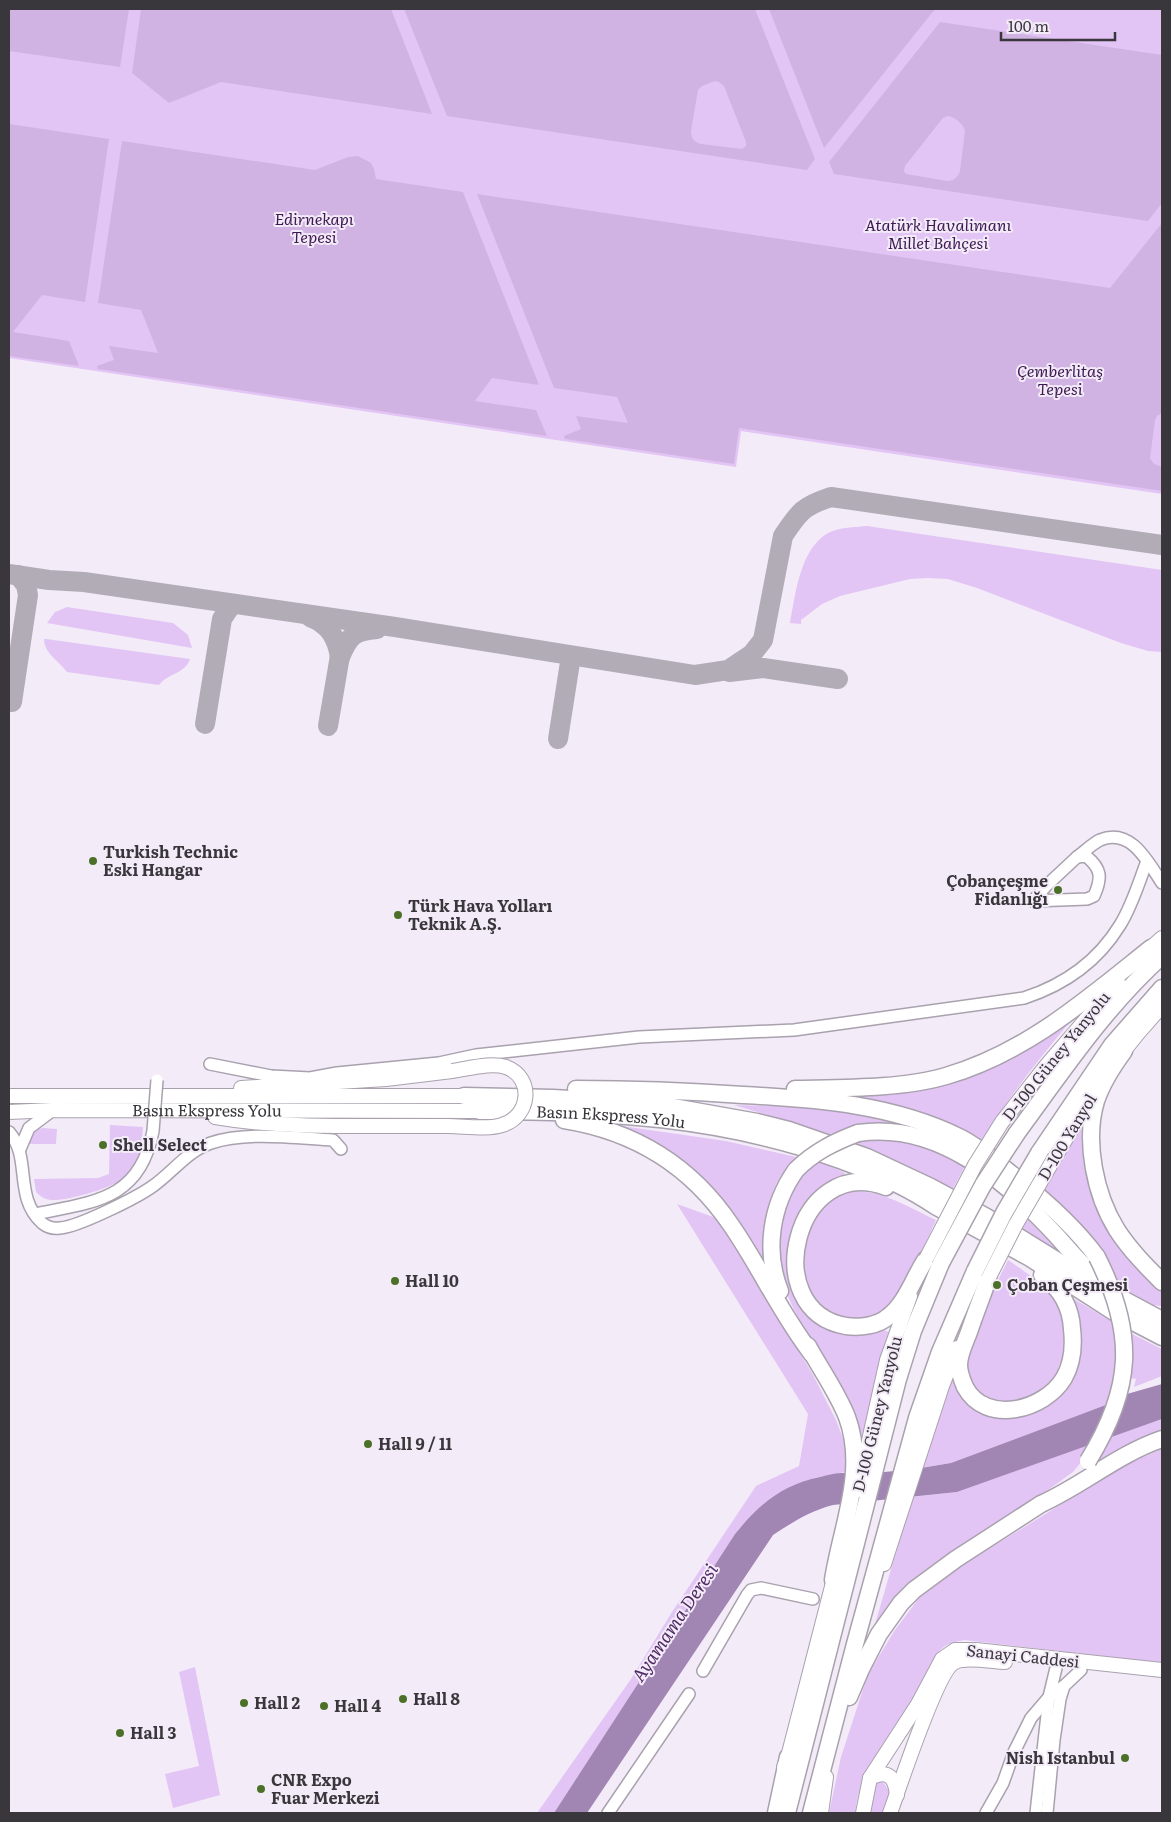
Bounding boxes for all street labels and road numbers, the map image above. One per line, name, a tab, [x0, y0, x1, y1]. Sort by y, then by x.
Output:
street label: D-100 Güney Yanyolu	[995, 985, 1115, 1125]
street label: D-100 Yanyol	[1031, 1089, 1102, 1184]
street label: Basın Ekspress Yolu	[132, 1097, 282, 1122]
street label: Basın Ekspress Yolu	[536, 1099, 687, 1133]
street label: D-100 Güney Yanyolu	[845, 1333, 907, 1495]
street label: Sanayi Caddesi	[965, 1637, 1081, 1673]

